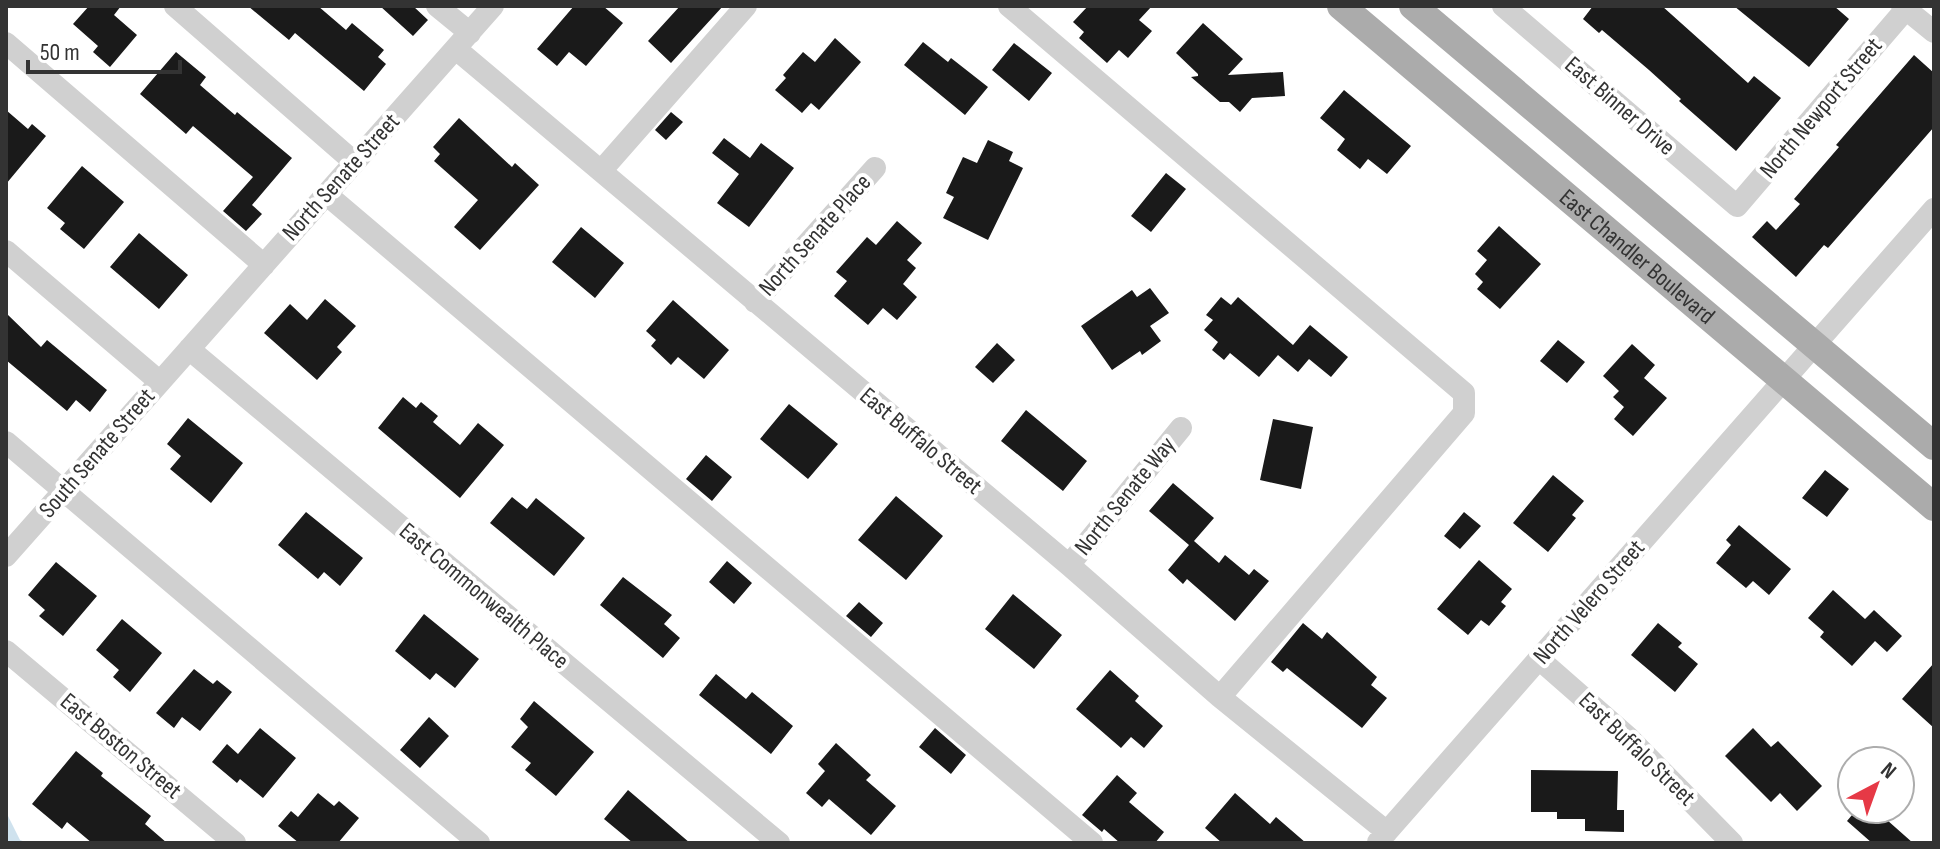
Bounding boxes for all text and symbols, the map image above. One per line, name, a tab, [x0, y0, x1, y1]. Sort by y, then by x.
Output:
scale bar	[28, 24, 180, 74]
street label: North Newport Street	[1754, 32, 1888, 184]
text: 50 m	[40, 38, 80, 67]
street label: East Binner Drive	[1559, 50, 1681, 162]
street label: North Senate Street	[276, 107, 406, 247]
street label: North Senate Place	[753, 168, 877, 302]
street label: East Chandler Boulevard	[1554, 183, 1721, 330]
street label: East Buffalo Street	[854, 381, 988, 501]
street label: South Senate Street	[33, 382, 161, 524]
street label: North Senate Way	[1068, 431, 1182, 561]
street label: East Commonwealth Place	[393, 517, 575, 675]
street label: North Velero Street	[1527, 534, 1651, 670]
street label: East Buffalo Street	[1573, 686, 1701, 812]
street label: East Boston Street	[54, 687, 188, 805]
north arrow	[1836, 745, 1916, 825]
text: N	[1875, 757, 1901, 785]

